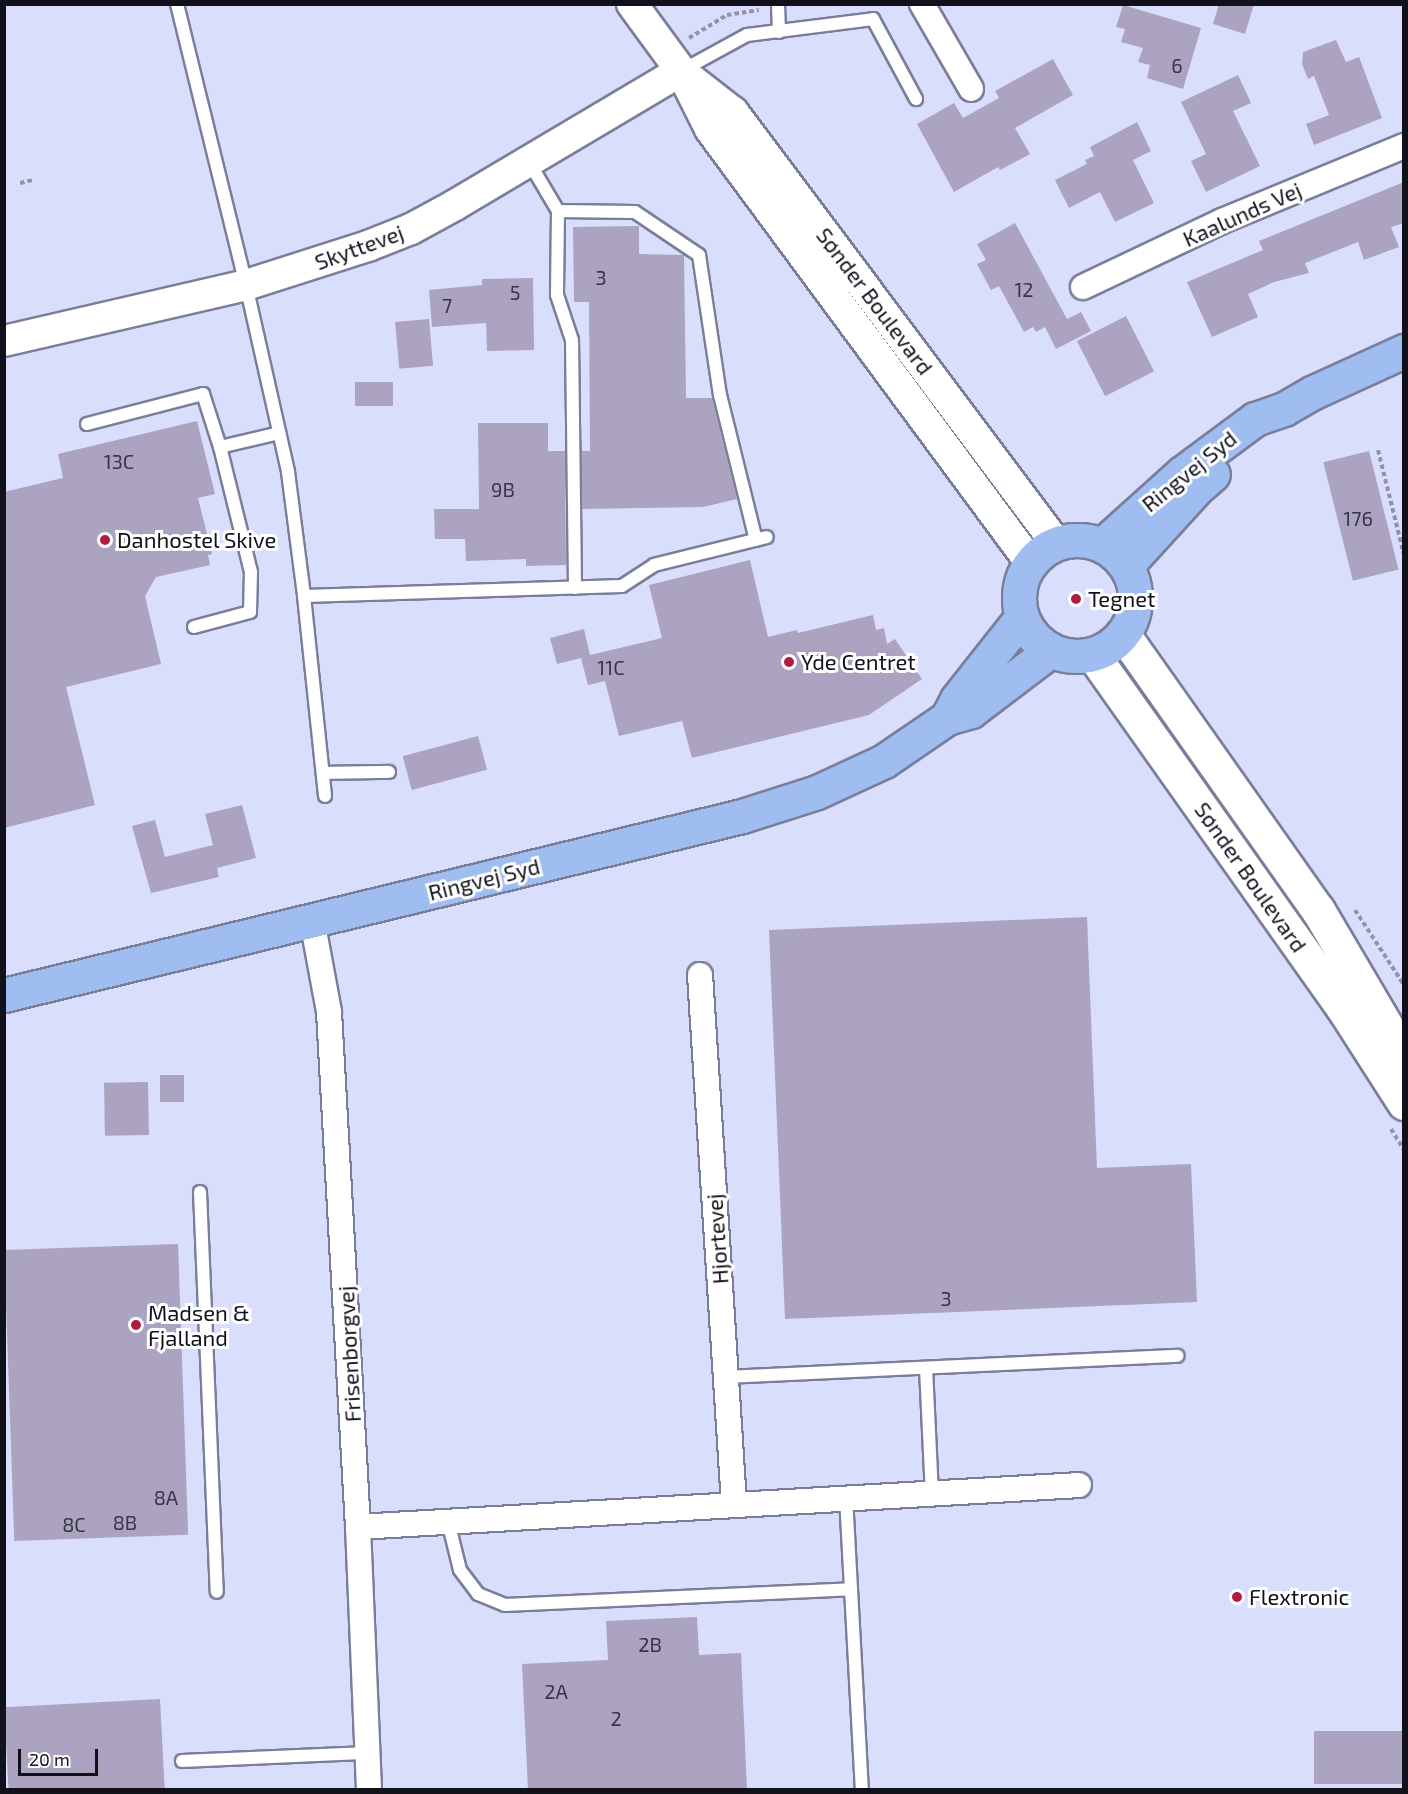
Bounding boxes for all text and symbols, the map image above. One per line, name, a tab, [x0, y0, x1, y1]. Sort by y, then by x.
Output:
house number: 6	[1171, 53, 1183, 77]
street label: Kaalunds Vej	[1178, 176, 1306, 252]
street label: Skyttevej	[311, 219, 407, 275]
street label: Sønder Boulevard	[811, 222, 939, 380]
house number: 3	[595, 265, 607, 289]
house number: 12	[1014, 277, 1034, 301]
house number: 5	[510, 280, 520, 304]
house number: 7	[442, 293, 452, 317]
street label: Ringvej Syd	[1136, 425, 1242, 517]
house number: 13C	[104, 449, 134, 473]
house number: 9B	[491, 477, 515, 501]
house number: 176	[1343, 506, 1373, 530]
place label: Danhostel Skive	[117, 527, 277, 553]
marker: Danhostel Skive	[98, 533, 112, 547]
place label: Tegnet	[1088, 586, 1155, 612]
marker: Tegnet	[1069, 592, 1083, 606]
place label: Yde Centret	[801, 649, 916, 675]
house number: 11C	[597, 655, 625, 679]
marker: Yde Centret	[782, 655, 796, 669]
street label: Sønder Boulevard	[1189, 797, 1313, 957]
street label: Ringvej Syd	[425, 852, 543, 906]
street label: Hjortevej	[701, 1193, 733, 1285]
street label: Frisenborgvej	[332, 1285, 366, 1423]
house number: 3	[940, 1286, 952, 1310]
place label: Madsen & Fjalland	[148, 1299, 250, 1350]
marker: Madsen & Fjalland	[129, 1318, 143, 1332]
house number: 8A	[154, 1485, 178, 1509]
house number: 8B	[113, 1510, 137, 1534]
house number: 8C	[62, 1512, 86, 1536]
place label: Flextronic	[1249, 1584, 1349, 1610]
marker: Flextronic	[1230, 1590, 1244, 1604]
house number: 2B	[638, 1632, 662, 1656]
house number: 2A	[544, 1679, 568, 1703]
house number: 2	[610, 1706, 622, 1730]
scale bar	[21, 1737, 100, 1775]
text: 20 m	[29, 1748, 70, 1770]

